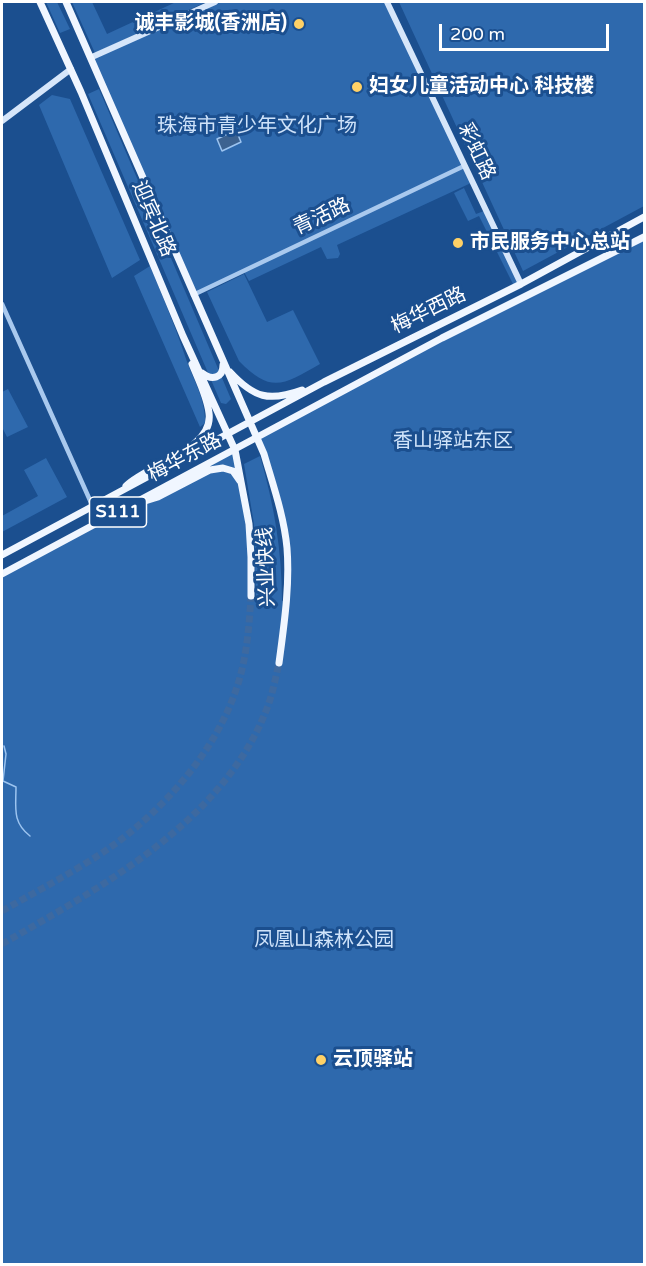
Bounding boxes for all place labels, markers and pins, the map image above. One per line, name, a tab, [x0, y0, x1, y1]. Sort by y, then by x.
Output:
place label: 诚丰影城(香洲店)	[135, 12, 287, 36]
marker: 诚丰影城(香洲店)	[292, 17, 306, 31]
place label: 妇女儿童活动中心 科技楼	[369, 75, 594, 99]
marker: 妇女儿童活动中心 科技楼	[350, 80, 364, 94]
place label: 市民服务中心总站	[470, 231, 630, 255]
marker: 市民服务中心总站	[451, 236, 465, 250]
place label: 云顶驿站	[333, 1048, 413, 1072]
marker: 云顶驿站	[314, 1053, 328, 1067]

